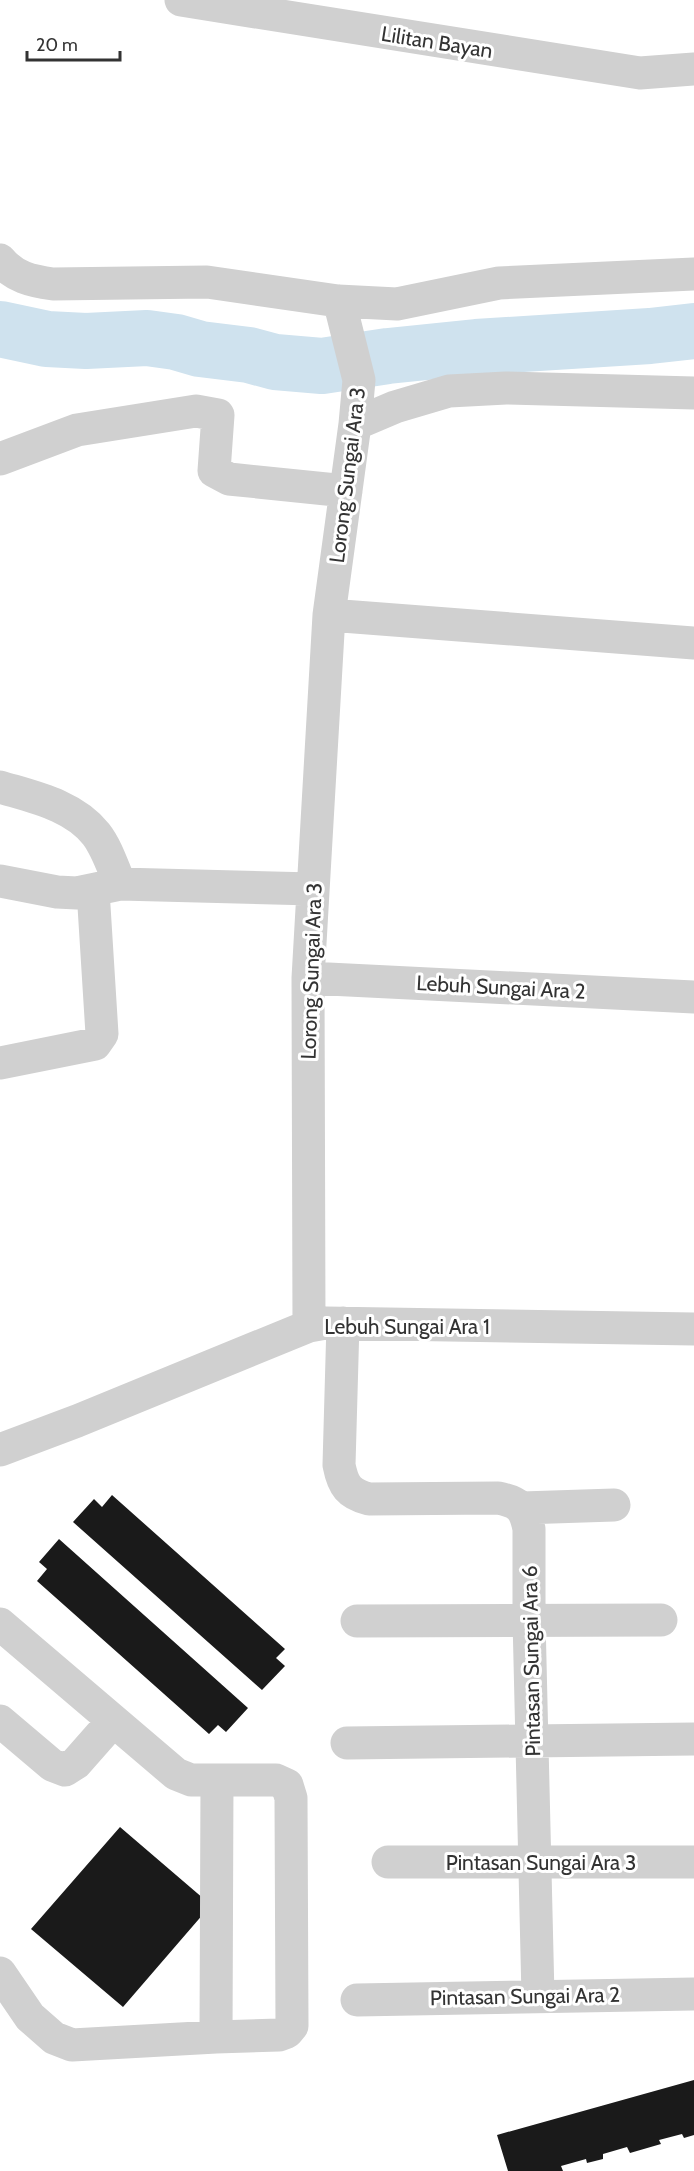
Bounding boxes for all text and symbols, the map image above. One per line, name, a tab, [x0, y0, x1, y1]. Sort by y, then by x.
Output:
street label: Lilitan Bayan	[379, 21, 495, 63]
scale bar	[27, 24, 120, 62]
text: 20 m	[36, 34, 78, 56]
street label: Lorong Sungai Ara 3	[324, 386, 370, 564]
street label: Lorong Sungai Ara 3	[295, 882, 327, 1060]
street label: Lebuh Sungai Ara 2	[416, 970, 586, 1004]
street label: Lebuh Sungai Ara 1	[324, 1314, 490, 1339]
street label: Pintasan Sungai Ara 6	[517, 1565, 545, 1757]
street label: Pintasan Sungai Ara 3	[446, 1850, 636, 1875]
street label: Pintasan Sungai Ara 2	[430, 1982, 620, 2010]

